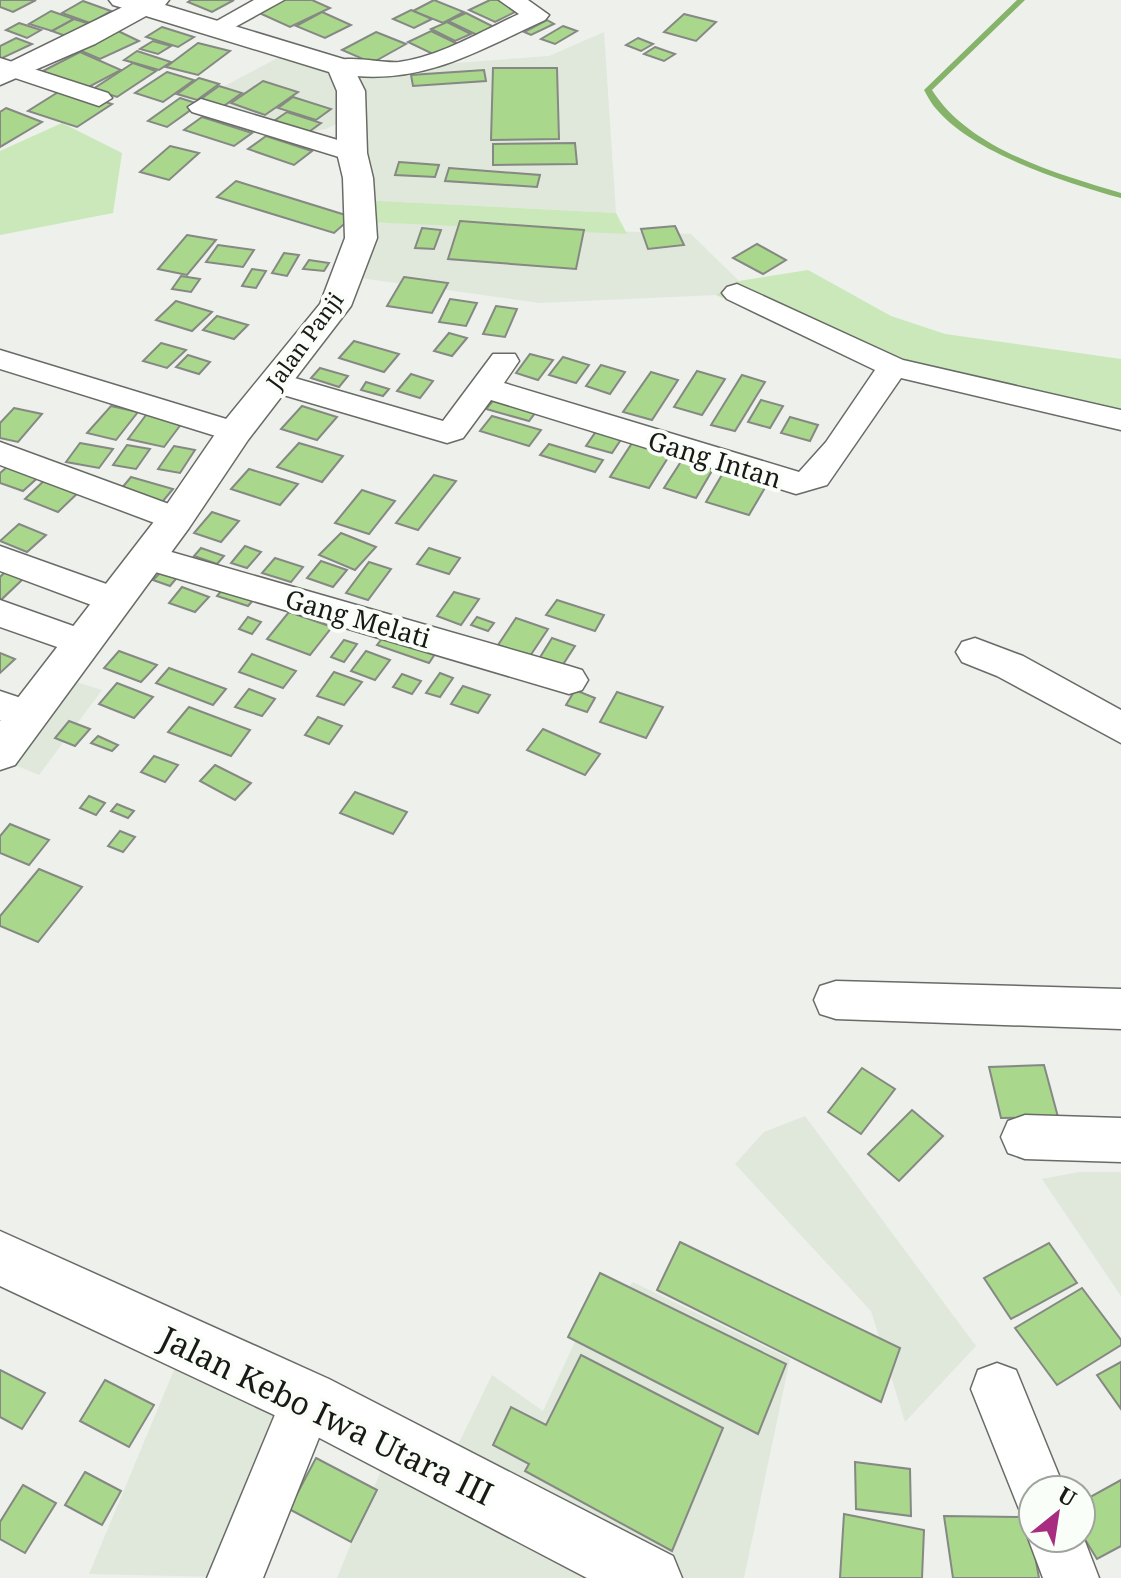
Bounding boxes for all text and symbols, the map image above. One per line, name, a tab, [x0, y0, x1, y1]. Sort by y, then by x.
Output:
street label: Jalan Panji	[258, 286, 349, 395]
street label: Gang Intan	[644, 422, 786, 496]
street label: Gang Melati	[281, 580, 435, 656]
street label: Jalan Kebo Iwa Utara III	[152, 1315, 501, 1514]
north arrow	[1017, 1474, 1097, 1554]
text: U	[1053, 1479, 1083, 1513]

